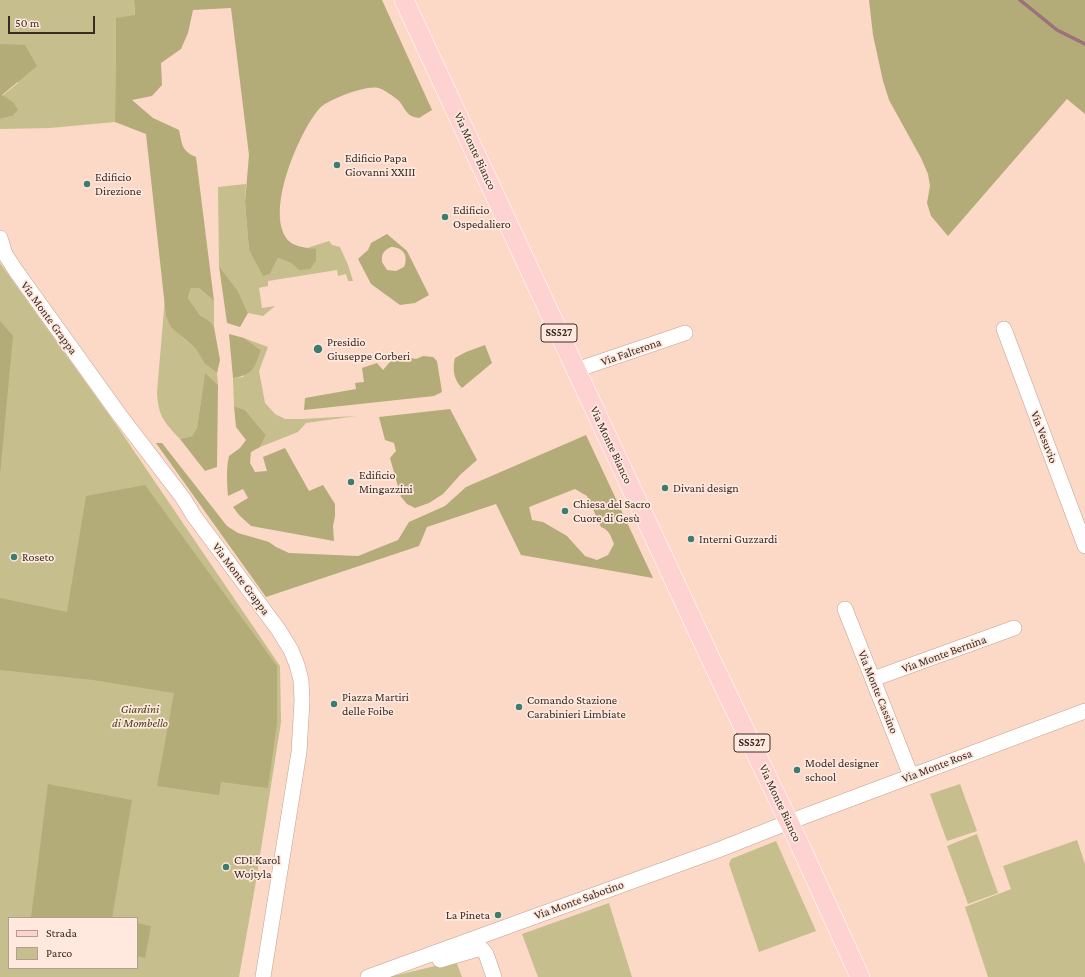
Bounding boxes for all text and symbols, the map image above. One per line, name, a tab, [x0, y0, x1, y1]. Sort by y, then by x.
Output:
scale bar	[10, 8, 97, 34]
text: 50 m	[15, 16, 39, 30]
street label: Via Monte Bianco	[451, 110, 499, 192]
place label: Edificio Papa Giovanni XXIII	[345, 151, 415, 179]
marker: Edificio Papa Giovanni XXIII	[332, 160, 342, 170]
place label: Edificio Direzione	[95, 170, 141, 198]
marker: Edificio Direzione	[82, 179, 92, 189]
place label: Edificio Ospedaliero	[453, 203, 511, 231]
marker: Edificio Ospedaliero	[440, 212, 450, 222]
street label: Via Monte Grappa	[18, 279, 80, 357]
road number: SS527	[541, 324, 577, 342]
place label: Presidio Giuseppe Corberi	[327, 335, 410, 363]
street label: Via Falterona	[599, 335, 663, 369]
marker: Presidio Giuseppe Corberi	[312, 343, 324, 355]
street label: Via Monte Bianco	[587, 404, 635, 486]
street label: Via Vesuvio	[1027, 409, 1061, 465]
place label: Edificio Mingazzini	[359, 468, 413, 496]
marker: Edificio Mingazzini	[346, 477, 356, 487]
place label: Divani design	[673, 481, 739, 495]
marker: Divani design	[660, 483, 670, 493]
place label: Chiesa del Sacro Cuore di Gesù	[573, 497, 651, 525]
marker: Chiesa del Sacro Cuore di Gesù	[560, 506, 570, 516]
place label: Interni Guzzardi	[699, 532, 777, 546]
marker: Interni Guzzardi	[686, 534, 696, 544]
street label: Via Monte Grappa	[209, 540, 273, 618]
place label: Roseto	[22, 550, 54, 564]
marker: Roseto	[9, 552, 19, 562]
street label: Via Monte Bernina	[900, 632, 988, 676]
street label: Via Monte Cassino	[855, 648, 901, 736]
place label: Piazza Martiri delle Foibe	[342, 690, 409, 718]
place label: Comando Stazione Carabinieri Limbiate	[527, 693, 626, 721]
marker: Piazza Martiri delle Foibe	[329, 699, 339, 709]
park label: Giardini di Mombello	[112, 702, 168, 730]
marker: Comando Stazione Carabinieri Limbiate	[514, 702, 524, 712]
road number: SS527	[734, 734, 770, 752]
street label: Via Monte Rosa	[900, 746, 974, 786]
place label: Model designer school	[805, 756, 879, 784]
street label: Via Monte Bianco	[756, 762, 804, 844]
marker: Model designer school	[792, 765, 802, 775]
place label: CDI Karol Wojtyla	[234, 853, 280, 881]
marker: CDI Karol Wojtyla	[221, 862, 231, 872]
street label: Via Monte Sabotino	[532, 877, 626, 923]
place label: La Pineta	[446, 908, 490, 922]
marker: La Pineta	[493, 910, 503, 920]
legend	[8, 917, 138, 969]
text: Strada	[46, 926, 77, 940]
text: Parco	[46, 946, 72, 960]

